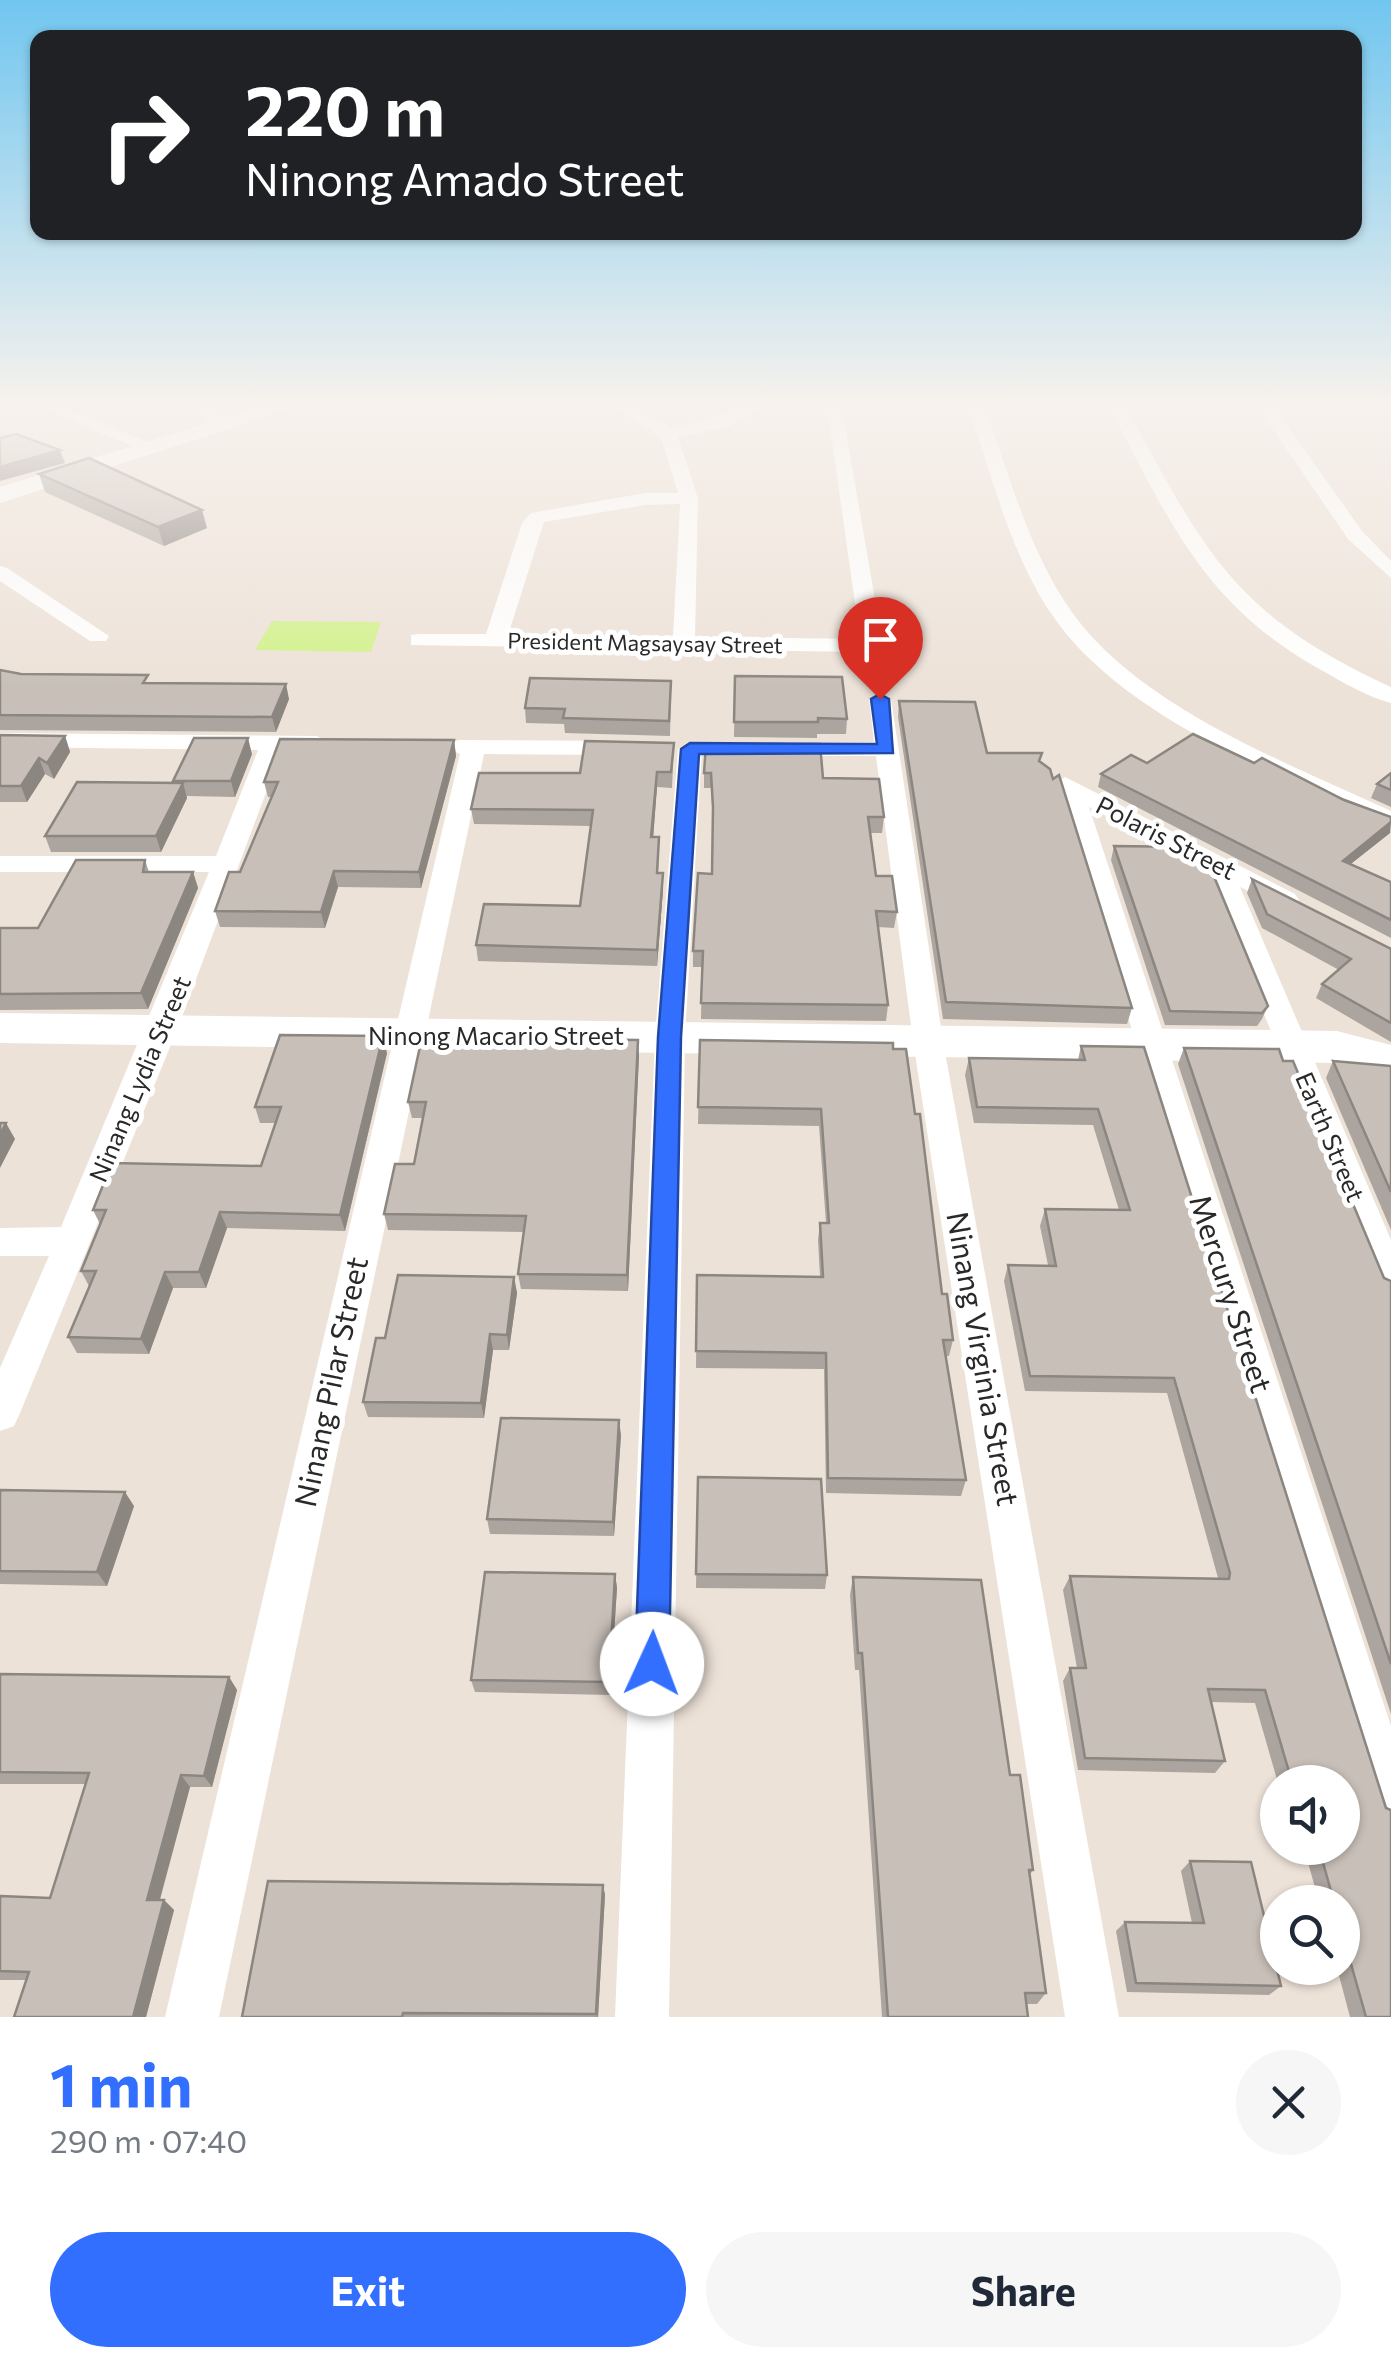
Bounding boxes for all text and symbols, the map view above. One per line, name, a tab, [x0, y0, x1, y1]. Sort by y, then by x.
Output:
text: 220 m	[245, 65, 445, 150]
icon: right	[80, 70, 210, 200]
text: Ninong Amado Street	[245, 150, 685, 205]
pin	[838, 597, 923, 700]
icon: arrive	[853, 612, 908, 667]
street label: President Magsaysay Street	[507, 627, 783, 658]
street label: Polaris Street	[1092, 789, 1241, 885]
street label: Ninang Lydia Street	[82, 971, 196, 1186]
street label: Ninong Macario Street	[368, 1020, 624, 1050]
street label: Earth Street	[1290, 1067, 1372, 1206]
street label: Mercury Street	[1183, 1190, 1282, 1397]
street label: Ninang Virginia Street	[940, 1209, 1029, 1508]
street label: Ninang Pilar Street	[285, 1253, 374, 1510]
position arrow	[600, 1612, 704, 1716]
map controls	[1260, 1765, 1360, 1985]
button: sound	[1260, 1765, 1360, 1865]
button: search	[1260, 1885, 1360, 1985]
text: 1 min	[50, 2046, 192, 2119]
button: close	[1236, 2050, 1341, 2155]
text: 290 m · 07:40	[50, 2120, 247, 2160]
button: Exit	[50, 2232, 686, 2347]
button: Share	[706, 2232, 1341, 2347]

